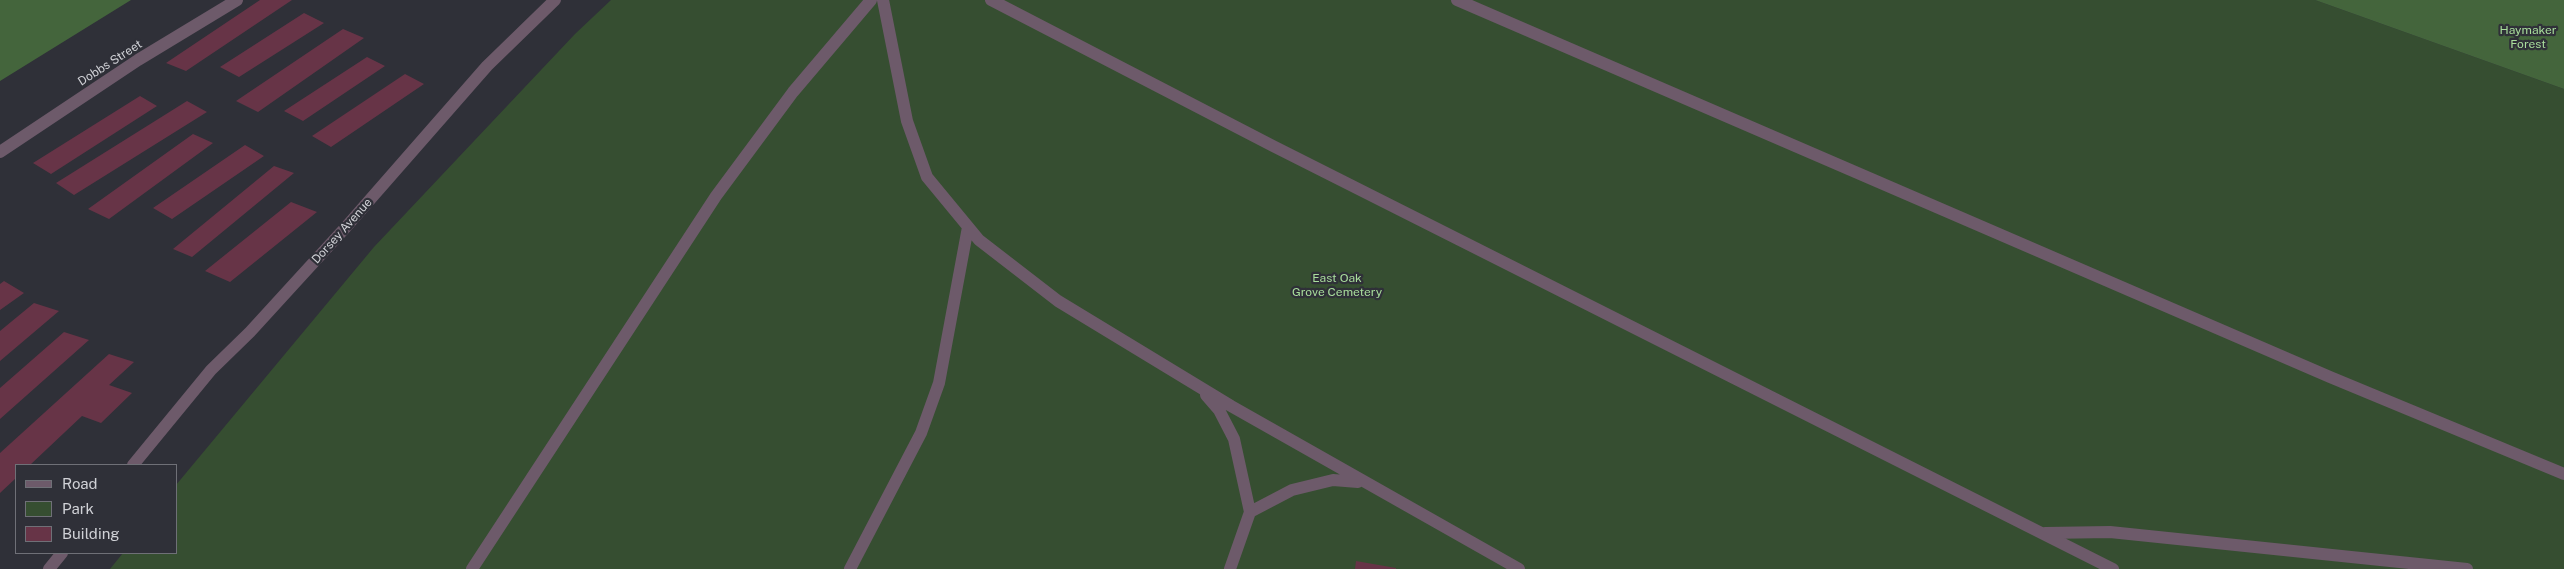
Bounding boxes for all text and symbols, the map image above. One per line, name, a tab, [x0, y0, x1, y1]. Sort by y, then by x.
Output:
park label: Haymaker Forest	[2500, 23, 2556, 51]
street label: Dobbs Street	[75, 37, 145, 89]
street label: Dorsey Avenue	[309, 195, 375, 267]
park label: East Oak Grove Cemetery	[1292, 271, 1382, 299]
legend	[15, 464, 178, 554]
text: Road	[62, 475, 98, 492]
text: Park	[62, 500, 94, 517]
text: Building	[62, 525, 120, 542]

